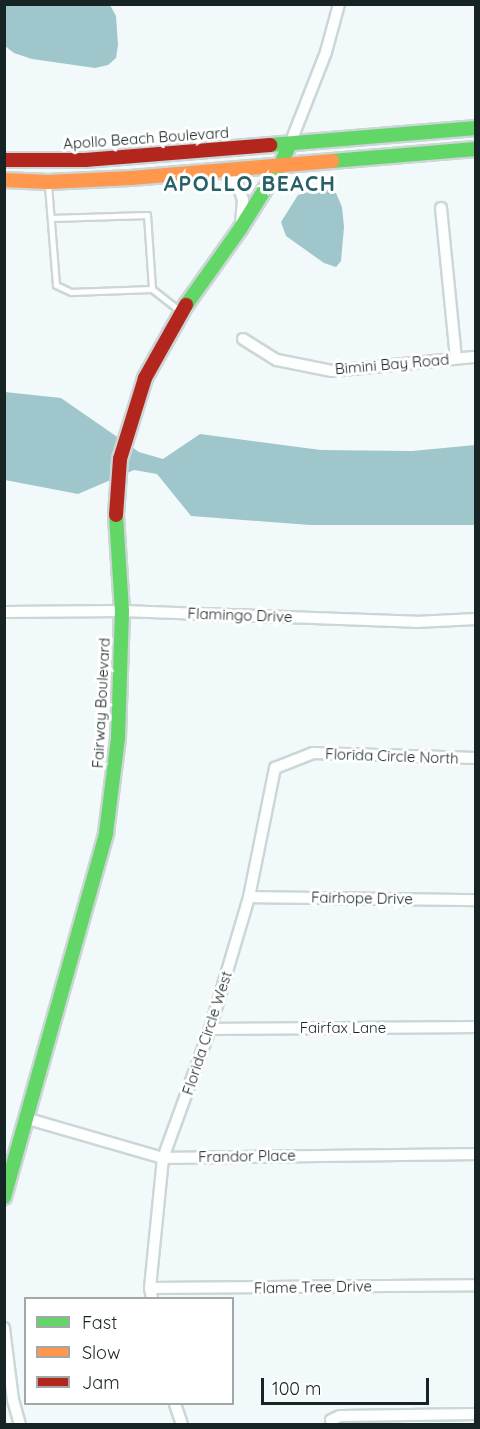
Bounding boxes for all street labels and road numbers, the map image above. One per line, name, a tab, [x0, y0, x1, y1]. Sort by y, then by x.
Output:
street label: Apollo Beach Boulevard	[63, 123, 229, 153]
street label: Bimini Bay Road	[334, 350, 450, 378]
street label: Flamingo Drive	[187, 604, 293, 626]
street label: Fairway Boulevard	[89, 637, 113, 769]
street label: Florida Circle North	[325, 745, 459, 767]
street label: Fairhope Drive	[311, 888, 413, 908]
street label: Florida Circle West	[178, 969, 236, 1097]
street label: Fairfax Lane	[300, 1019, 386, 1037]
street label: Frandor Place	[198, 1146, 296, 1166]
street label: Flame Tree Drive	[254, 1277, 372, 1297]

